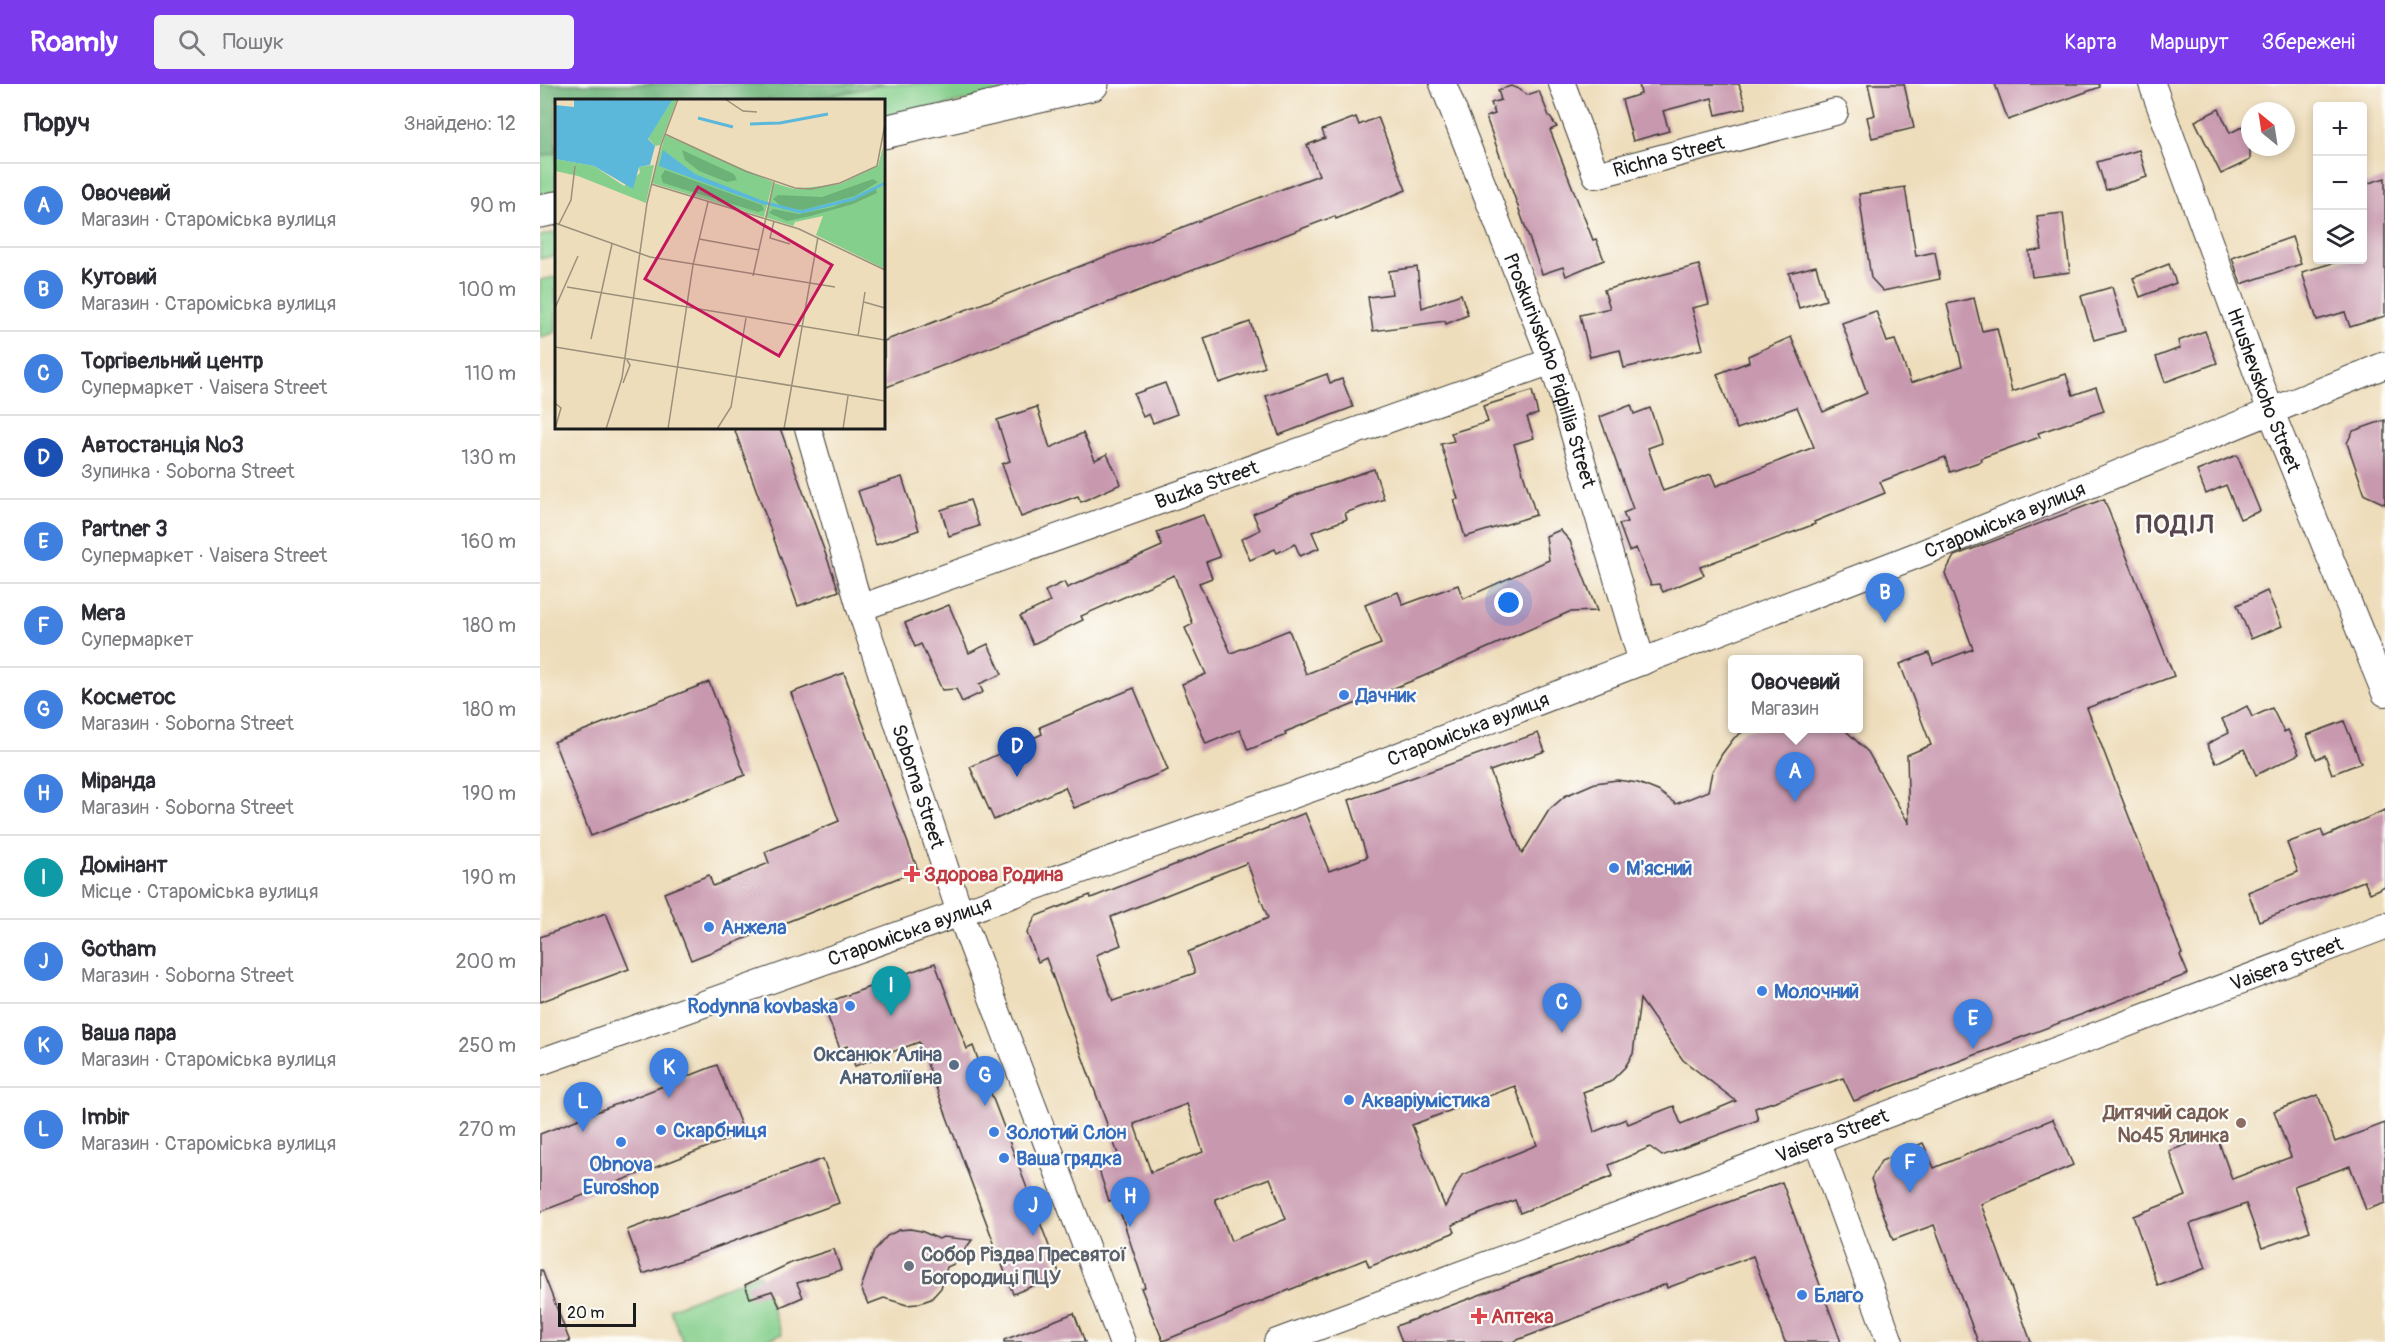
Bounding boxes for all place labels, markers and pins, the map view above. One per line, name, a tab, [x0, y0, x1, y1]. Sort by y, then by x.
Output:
pin: B	[1866, 574, 1904, 623]
place label: Дачник	[1355, 683, 1417, 708]
marker: Дачник	[1337, 688, 1351, 702]
pin: D	[998, 728, 1036, 777]
pin: A	[1776, 752, 1814, 802]
place label: М'ясний	[1626, 856, 1692, 881]
marker: М'ясний	[1607, 861, 1621, 875]
place label: Здорова Родина	[924, 862, 1063, 887]
marker: Здорова Родина	[905, 867, 919, 881]
place label: Анжела	[721, 915, 786, 940]
marker: Анжела	[702, 920, 716, 934]
pin: I	[872, 966, 910, 1016]
place label: Молочний	[1774, 979, 1859, 1004]
pin: C	[1542, 984, 1582, 1033]
marker: Молочний	[1755, 984, 1769, 998]
place label: Rodynna kovbaska	[687, 994, 838, 1019]
marker: Rodynna kovbaska	[843, 999, 857, 1013]
pin: E	[1954, 1000, 1992, 1049]
place label: Оксанюк Аліна Анатоліївна	[813, 1042, 942, 1090]
pin: K	[650, 1048, 688, 1098]
pin: G	[966, 1056, 1004, 1106]
marker: Оксанюк Аліна Анатоліївна	[947, 1058, 961, 1072]
pin: L	[564, 1082, 603, 1132]
place label: Акваріумістика	[1361, 1088, 1490, 1113]
marker: Акваріумістика	[1342, 1093, 1356, 1107]
place label: Дитячий садок №45 Ялинка	[2102, 1100, 2229, 1148]
marker: Дитячий садок №45 Ялинка	[2234, 1116, 2248, 1130]
place label: Скарбниця	[673, 1118, 767, 1143]
place label: Золотий Слон	[1006, 1120, 1126, 1145]
marker: Скарбниця	[654, 1123, 668, 1137]
marker: Золотий Слон	[987, 1125, 1001, 1139]
marker: Obnova Euroshop	[614, 1135, 628, 1149]
pin: F	[1890, 1144, 1930, 1193]
place label: Ваша грядка	[1016, 1146, 1122, 1171]
marker: Ваша грядка	[997, 1151, 1011, 1165]
place label: Obnova Euroshop	[583, 1152, 660, 1200]
pin: H	[1110, 1178, 1150, 1227]
pin: J	[1014, 1186, 1052, 1236]
place label: Собор Різдва Пресвятої Богородиці ПЦУ	[921, 1242, 1127, 1290]
marker: Собор Різдва Пресвятої Богородиці ПЦУ	[902, 1259, 916, 1273]
place label: Благо	[1814, 1283, 1864, 1308]
marker: Благо	[1795, 1288, 1809, 1302]
place label: Аптека	[1491, 1304, 1554, 1329]
marker: Аптека	[1472, 1309, 1486, 1323]

